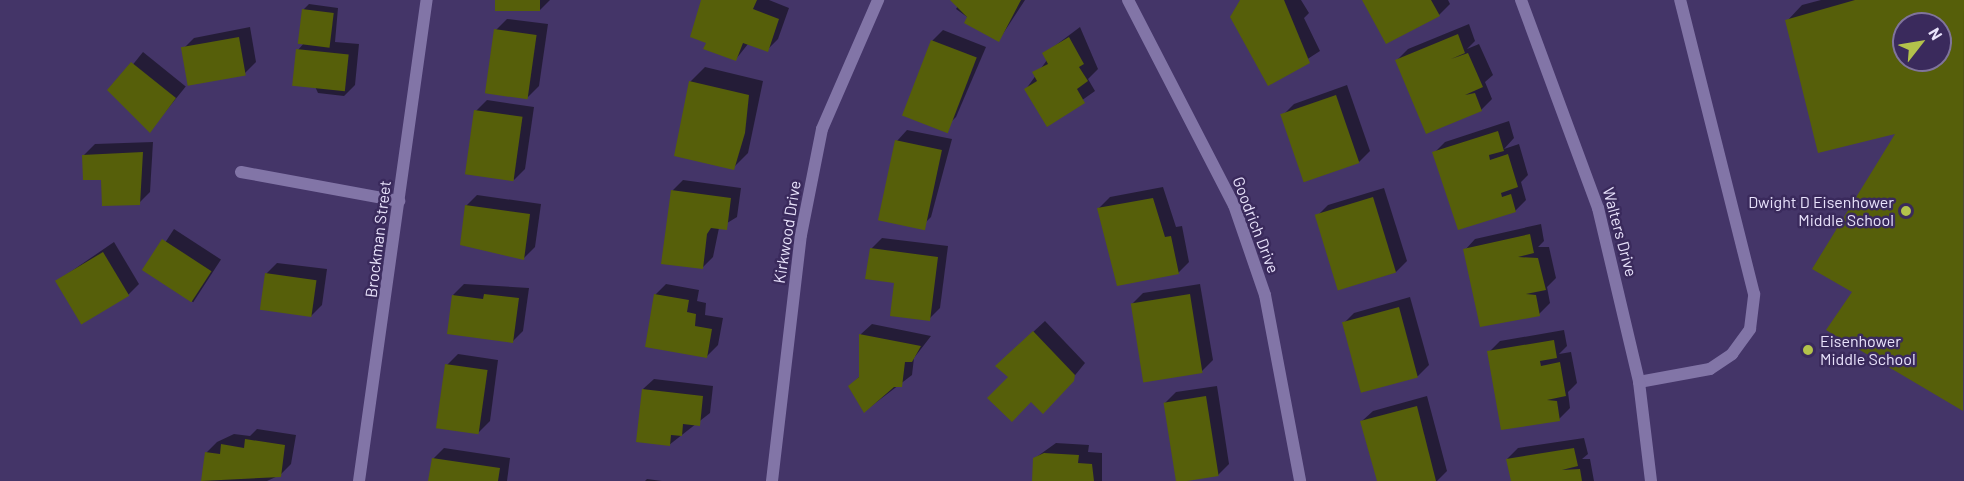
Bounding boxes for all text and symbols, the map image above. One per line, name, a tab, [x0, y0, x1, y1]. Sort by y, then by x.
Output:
north arrow	[1892, 12, 1952, 72]
text: N	[1925, 24, 1947, 43]
street label: Goodrich Drive	[1229, 174, 1283, 276]
street label: Brockman Street	[361, 179, 395, 299]
street label: Kirkwood Drive	[769, 179, 805, 285]
street label: Walters Drive	[1599, 185, 1641, 279]
place label: Dwight D Eisenhower Middle School	[1748, 192, 1894, 230]
marker: Dwight D Eisenhower Middle School	[1899, 204, 1913, 218]
place label: Eisenhower Middle School	[1820, 331, 1916, 369]
marker: Eisenhower Middle School	[1801, 343, 1815, 357]

